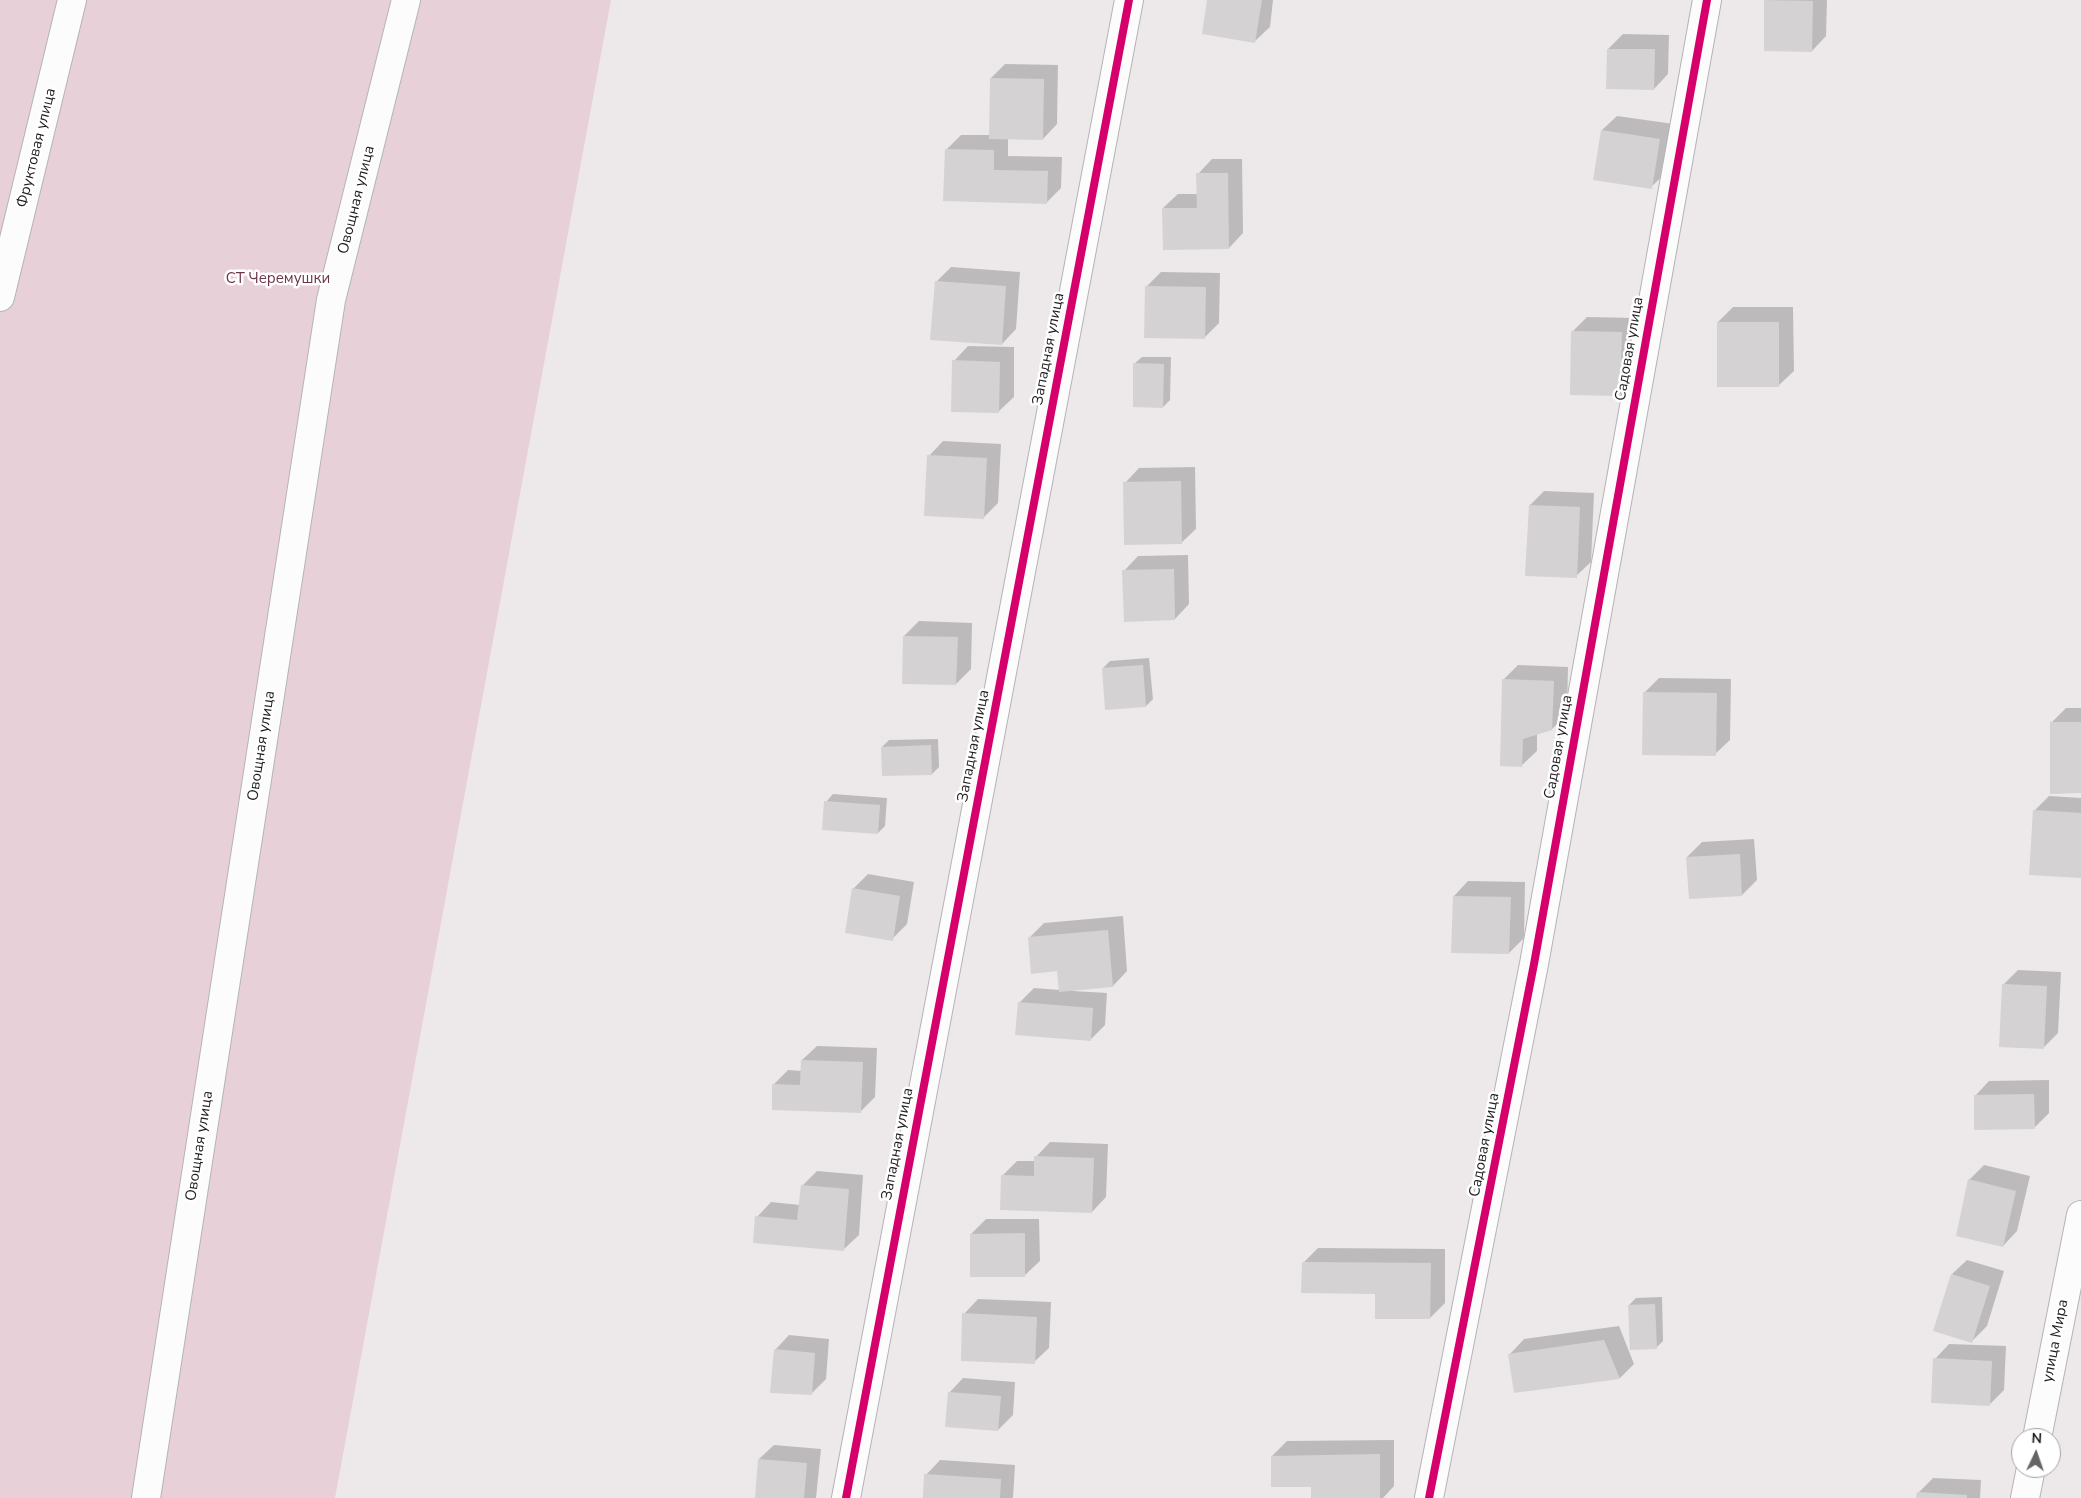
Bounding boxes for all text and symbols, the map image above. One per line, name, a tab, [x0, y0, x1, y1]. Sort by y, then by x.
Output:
street label: Фруктовая улица	[13, 86, 61, 210]
street label: Овощная улица	[335, 144, 379, 256]
park label: СТ Черемушки	[226, 270, 330, 288]
street label: Западная улица	[1029, 291, 1069, 407]
street label: Садовая улица	[1612, 296, 1648, 402]
street label: Западная улица	[954, 688, 994, 804]
street label: Овощная улица	[244, 690, 280, 802]
street label: Садовая улица	[1541, 694, 1577, 800]
street label: Западная улица	[878, 1086, 918, 1202]
street label: Овощная улица	[182, 1090, 218, 1202]
street label: Садовая улица	[1466, 1092, 1504, 1198]
street label: улица Мира	[2039, 1298, 2073, 1384]
north arrow	[2011, 1428, 2061, 1478]
text: N	[2031, 1429, 2042, 1448]

